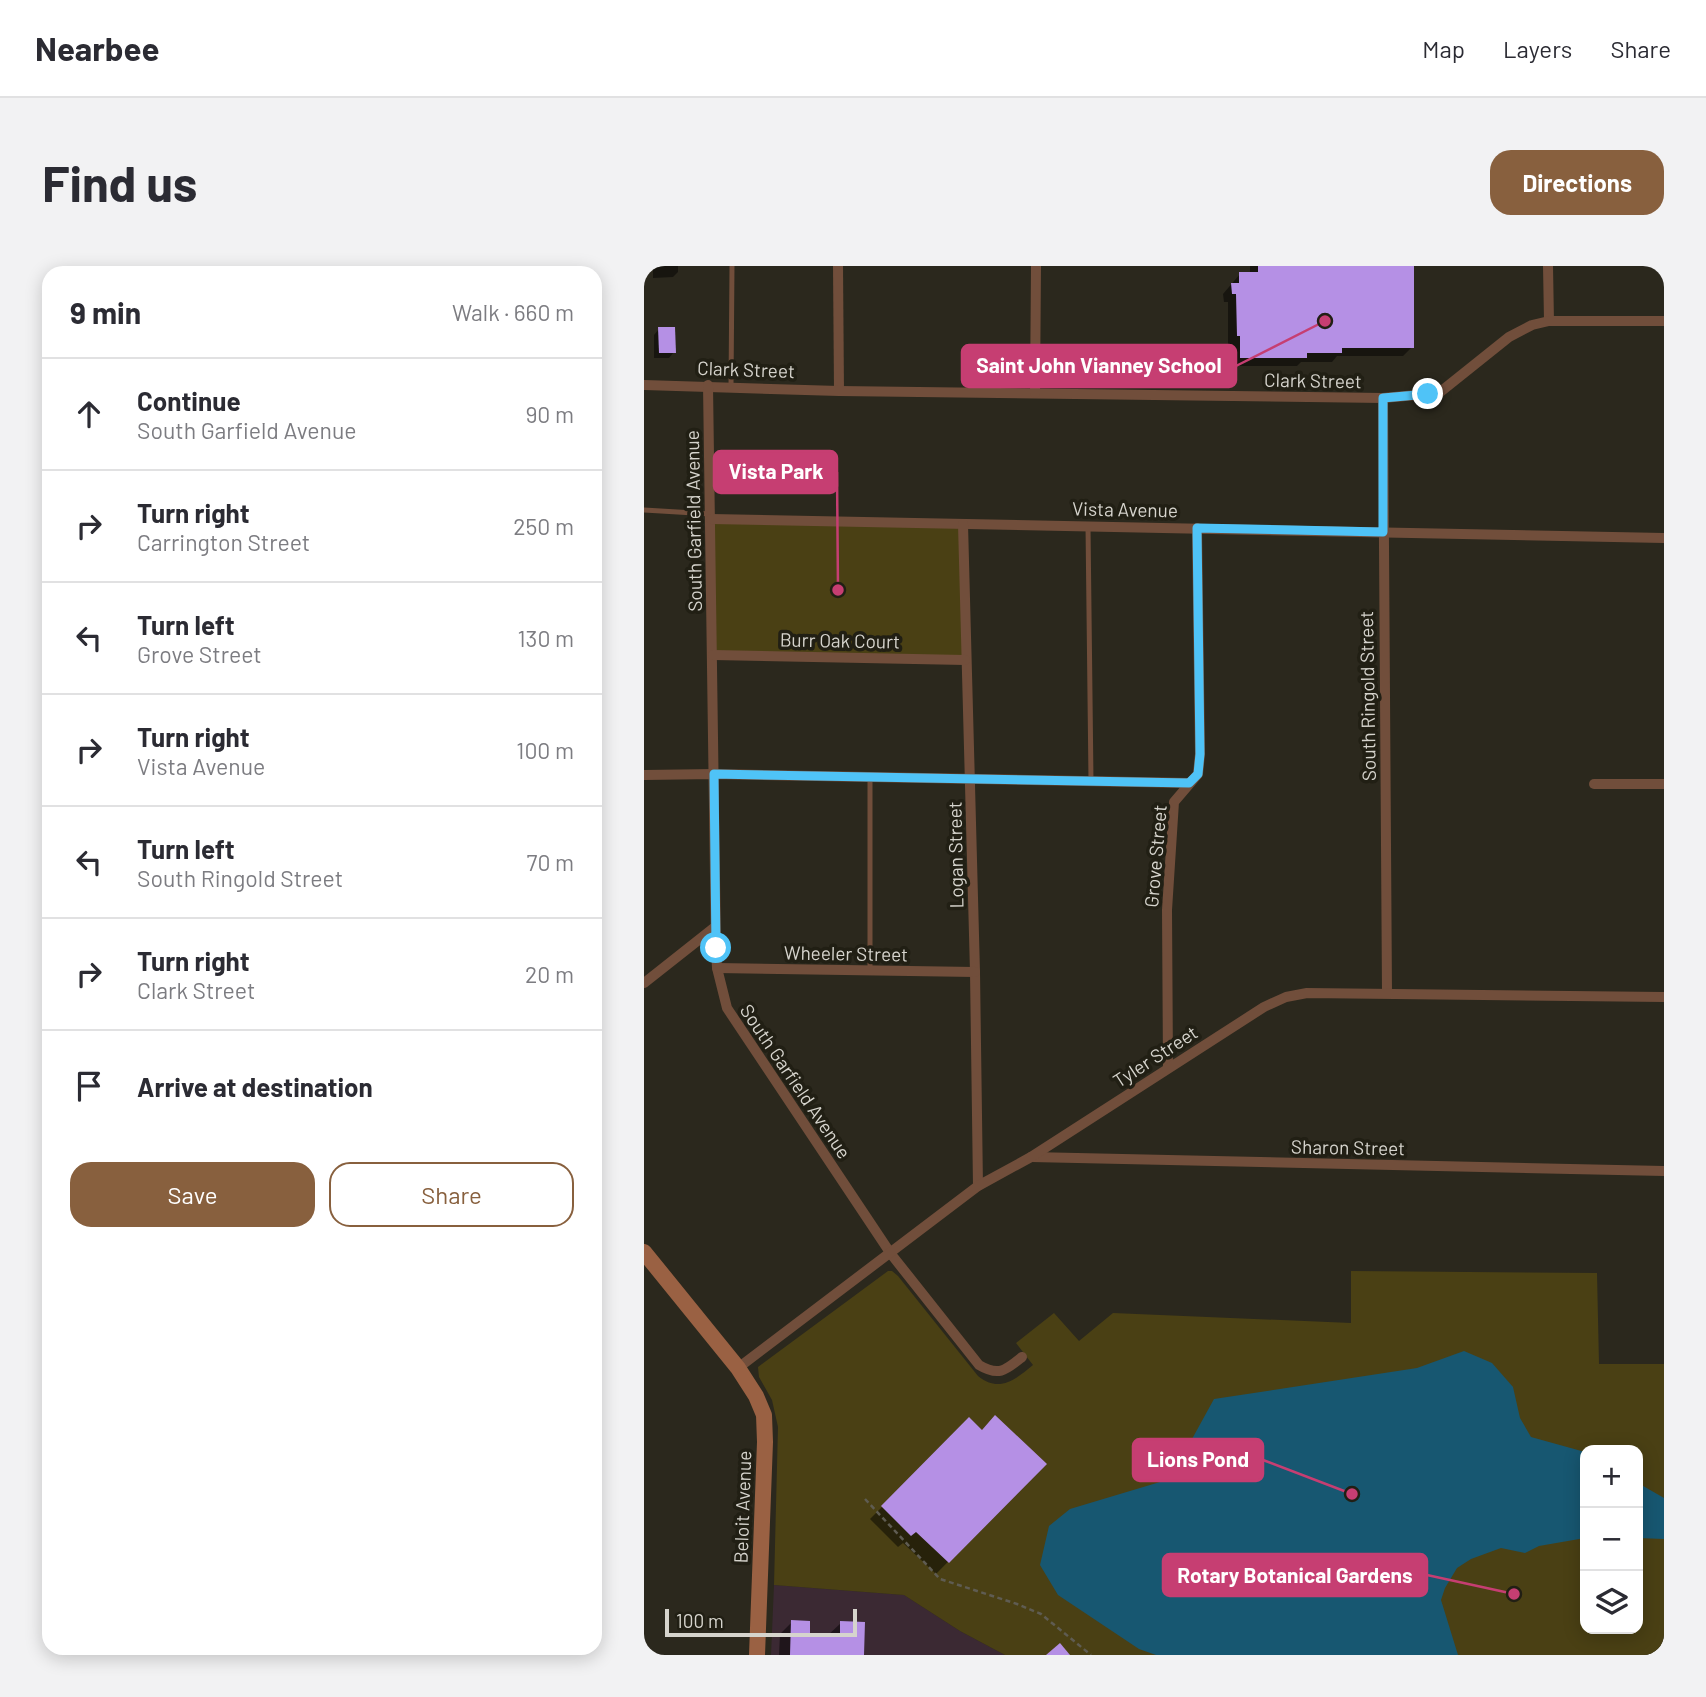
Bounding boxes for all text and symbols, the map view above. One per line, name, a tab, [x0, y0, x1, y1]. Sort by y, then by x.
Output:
text: Nearbee	[35, 28, 159, 68]
text: Map	[1422, 34, 1465, 63]
text: Layers	[1503, 34, 1572, 63]
text: Share	[1610, 34, 1671, 63]
button: Directions	[1490, 150, 1664, 215]
text: Find us	[42, 153, 197, 212]
text: 9 min	[70, 294, 141, 330]
text: Walk · 660 m	[452, 298, 574, 326]
callout: Saint John Vianney School	[962, 345, 1236, 387]
text: Saint John Vianney School	[976, 352, 1222, 377]
street label: Clark Street	[697, 356, 795, 382]
street label: Clark Street	[1264, 368, 1362, 392]
route end	[1412, 378, 1443, 409]
text: Continue	[137, 385, 241, 416]
icon: ahead	[70, 395, 108, 433]
text: 90 m	[525, 400, 574, 428]
text: South Garfield Avenue	[137, 416, 357, 444]
street label: South Garfield Avenue	[680, 430, 706, 612]
callout: Vista Park	[714, 451, 837, 493]
text: Vista Park	[729, 458, 823, 483]
text: Turn right	[137, 497, 250, 528]
street label: Vista Avenue	[1072, 497, 1178, 521]
icon: right	[70, 507, 108, 545]
text: 250 m	[513, 512, 574, 540]
text: Carrington Street	[137, 528, 310, 556]
text: Turn left	[137, 609, 235, 640]
street label: South Ringold Street	[1354, 611, 1380, 781]
icon: left	[70, 619, 108, 657]
text: 130 m	[517, 624, 574, 652]
street label: Burr Oak Court	[780, 627, 900, 653]
text: Grove Street	[137, 640, 262, 668]
text: Turn right	[137, 721, 250, 752]
icon: right	[70, 731, 108, 769]
text: 100 m	[516, 736, 574, 764]
text: Vista Avenue	[137, 752, 265, 780]
street label: Logan Street	[943, 801, 967, 909]
street label: Grove Street	[1139, 804, 1171, 908]
text: Turn left	[137, 833, 235, 864]
icon: left	[70, 843, 108, 881]
text: 70 m	[527, 848, 574, 876]
text: South Ringold Street	[137, 864, 343, 892]
route start	[700, 932, 731, 963]
street label: Wheeler Street	[784, 940, 908, 966]
text: Turn right	[137, 945, 250, 976]
icon: right	[70, 955, 108, 993]
text: 20 m	[525, 960, 574, 988]
text: Clark Street	[137, 976, 255, 1004]
street label: South Garfield Avenue	[736, 999, 856, 1163]
street label: Tyler Street	[1108, 1020, 1202, 1092]
icon: arrive	[70, 1067, 108, 1105]
text: Arrive at destination	[137, 1071, 373, 1102]
street label: Sharon Street	[1291, 1135, 1405, 1159]
button: Save	[70, 1162, 315, 1227]
button: Share	[329, 1162, 574, 1227]
callout: Lions Pond	[1133, 1439, 1263, 1481]
map controls	[1580, 1445, 1643, 1634]
button: +	[1580, 1445, 1643, 1508]
text: Lions Pond	[1147, 1446, 1249, 1471]
street label: Beloit Avenue	[729, 1450, 755, 1564]
button: −	[1580, 1508, 1643, 1571]
callout: Rotary Botanical Gardens	[1163, 1554, 1427, 1596]
text: Rotary Botanical Gardens	[1177, 1562, 1413, 1587]
button: layers	[1580, 1571, 1643, 1634]
scale bar	[665, 1606, 858, 1638]
text: 100 m	[676, 1609, 724, 1632]

